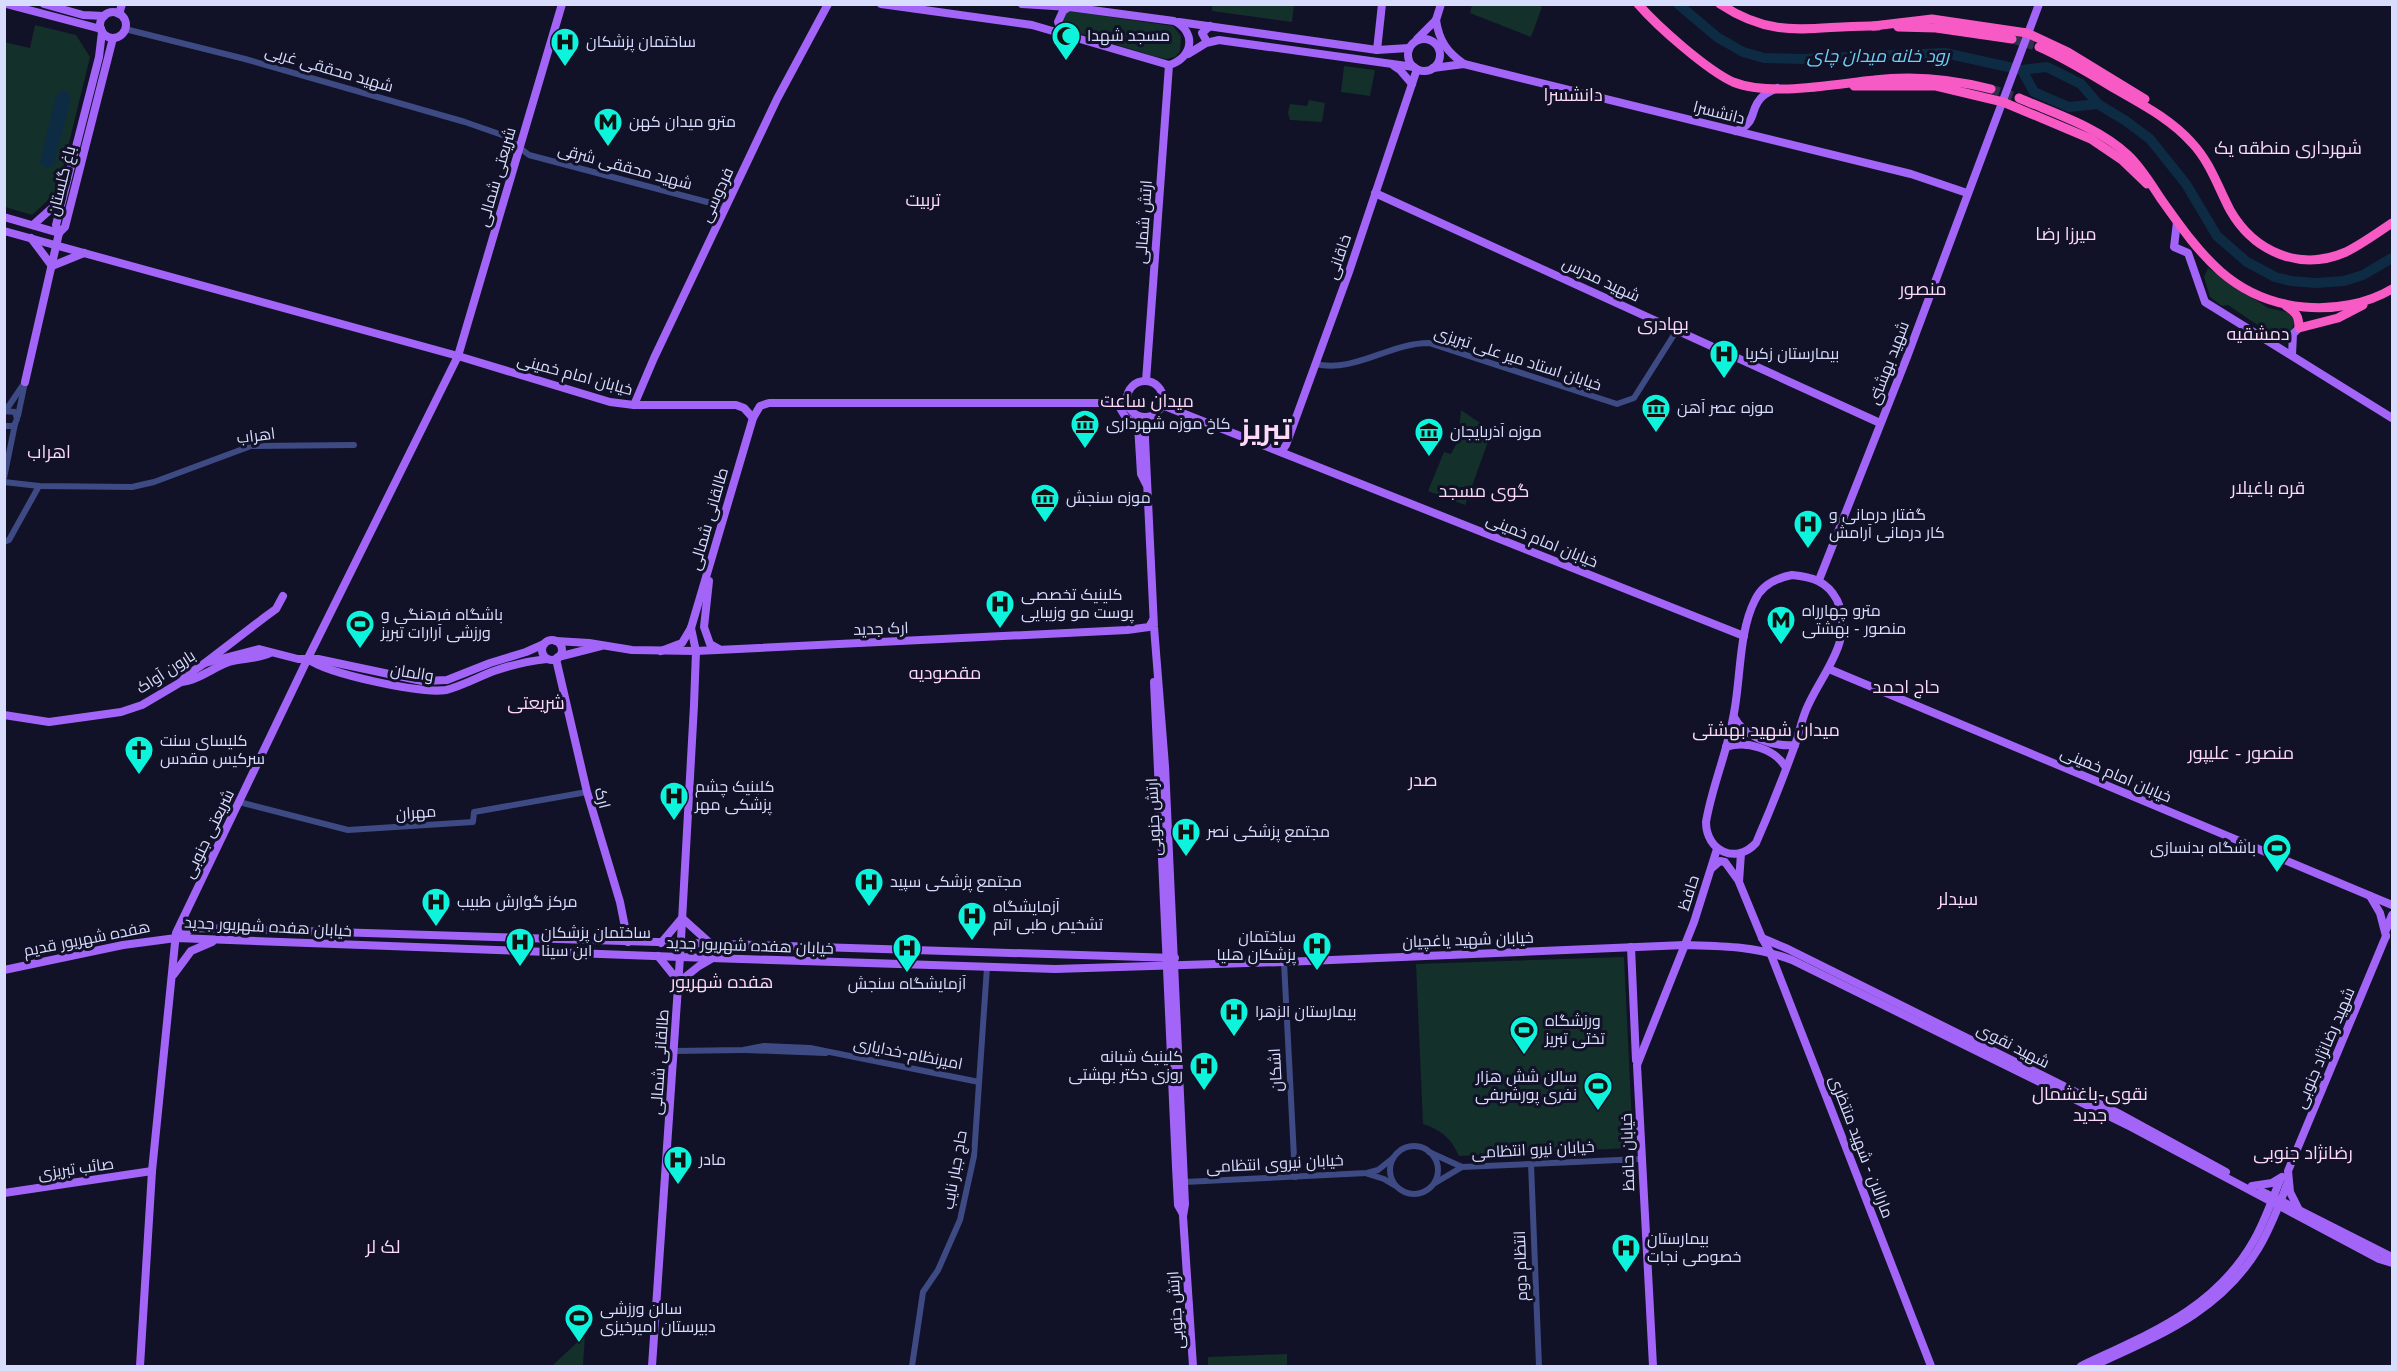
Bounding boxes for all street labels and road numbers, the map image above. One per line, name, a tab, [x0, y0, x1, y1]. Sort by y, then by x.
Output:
street label: شهید محققی غربی	[263, 41, 395, 97]
street label: دانشسرا	[1691, 97, 1747, 129]
street label: شریعتی شمالی	[473, 125, 521, 229]
street label: شهید محققی شرقی	[556, 139, 694, 195]
street label: باغ گلستان	[44, 144, 81, 218]
street label: فردوسی	[696, 164, 738, 226]
street label: ارتش شمالی	[1131, 179, 1157, 265]
street label: خاقانی	[1322, 232, 1356, 282]
street label: شهید مدرس	[1559, 253, 1643, 307]
street label: شهید بهشتى	[1864, 319, 1914, 407]
street label: خیابان استاد میر علی تبریزی	[1432, 322, 1604, 396]
street label: خیابان امام خمینی	[515, 350, 635, 401]
street label: اهراب	[236, 424, 276, 448]
street label: طالقانی شمالی	[685, 465, 733, 573]
street label: خیابان امام خمینی	[1483, 509, 1601, 573]
street label: ارک جدید	[853, 618, 909, 640]
street label: بارون آواک	[133, 645, 199, 699]
street label: والمان	[389, 660, 435, 686]
street label: خیابان امام خمینی	[2057, 743, 2175, 808]
street label: ارتش جنوبی	[1142, 777, 1166, 857]
street label: ارک	[590, 785, 614, 811]
street label: شریعتی جنوبی	[179, 786, 239, 882]
street label: مهران	[395, 802, 437, 824]
street label: حافظ	[1674, 873, 1704, 913]
street label: خیابان هفده شهریور جدید	[184, 913, 352, 941]
street label: هفده شهریور قدیم	[22, 917, 152, 962]
street label: خیابان شهید یاغچیان	[1402, 928, 1534, 953]
street label: خیابان هفده شهریور جدید	[666, 933, 834, 959]
street label: شهید رضانژاد جنوبی	[2290, 984, 2360, 1112]
street label: طالقانی شمالی	[646, 1009, 674, 1115]
street label: شهید نقوی	[1973, 1019, 2053, 1073]
street label: امیرنظام-خدایاری	[851, 1034, 964, 1075]
street label: اشکان	[1265, 1048, 1287, 1092]
street label: مارالان - شهید منتظری	[1825, 1073, 1897, 1221]
street label: خیابان حافظ	[1617, 1113, 1639, 1191]
street label: حاج جبار نایب	[938, 1129, 973, 1211]
street label: خیابان نیرو انتظامی	[1471, 1137, 1595, 1163]
street label: خیابان نیروی انتظامی	[1206, 1150, 1344, 1178]
street label: صائب تبریزی	[37, 1154, 115, 1184]
street label: انتظام دوم	[1510, 1230, 1533, 1302]
street label: ارتش جنوبی	[1163, 1270, 1189, 1350]

